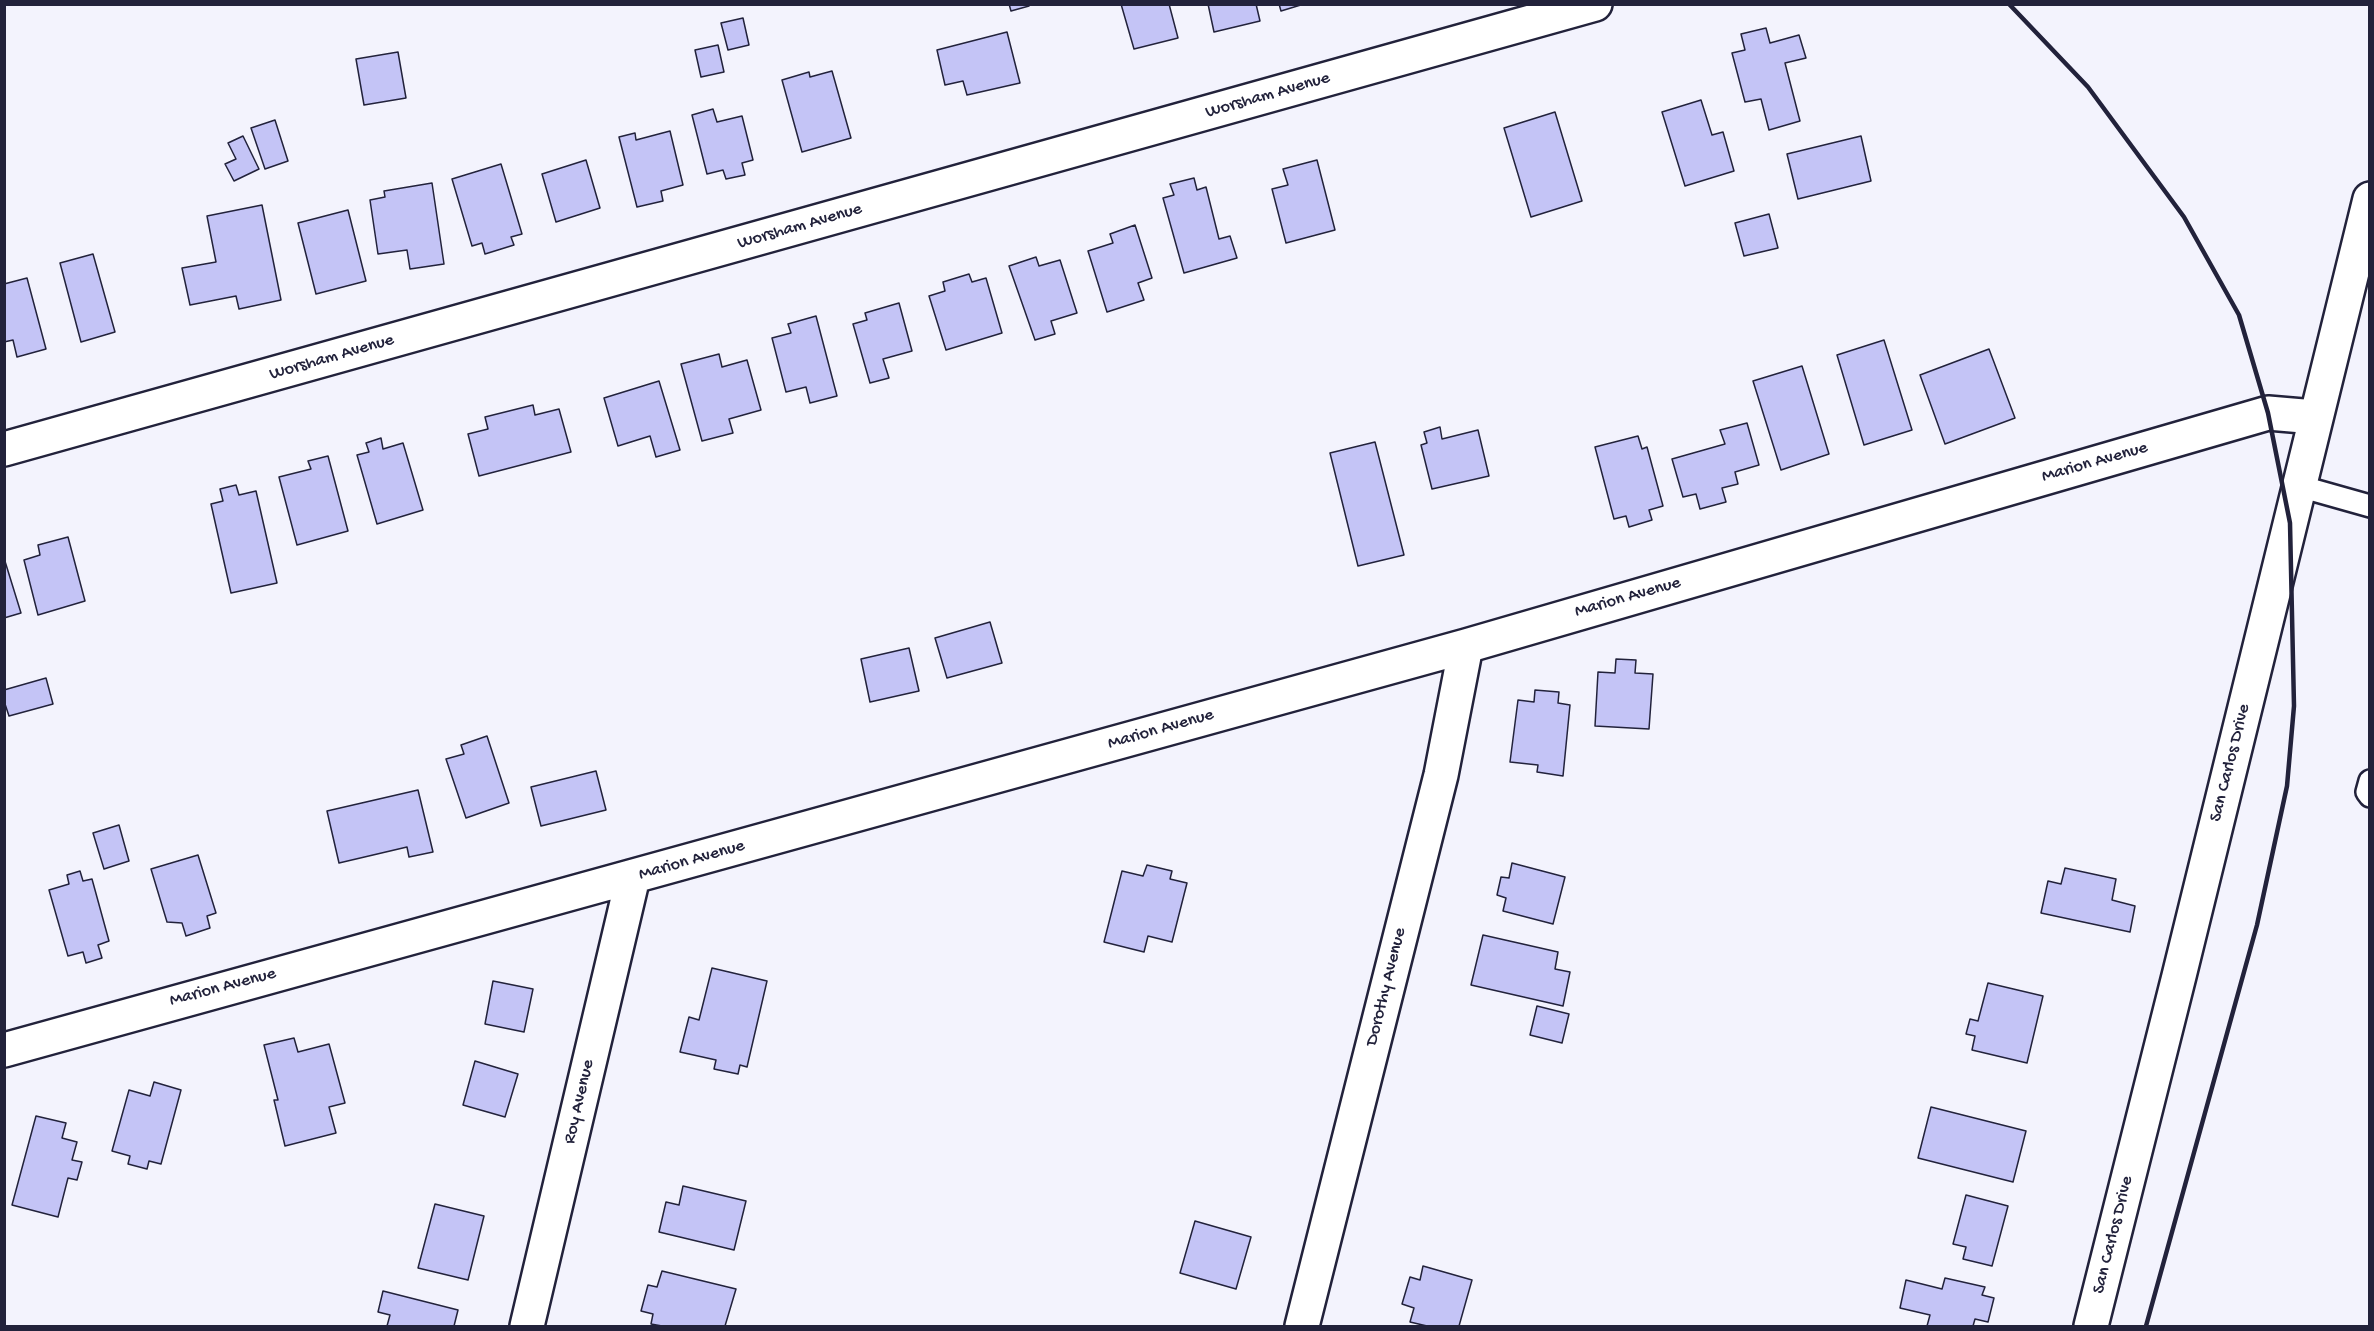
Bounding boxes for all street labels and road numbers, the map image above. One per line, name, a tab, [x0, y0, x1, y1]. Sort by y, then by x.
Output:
street label: Worsham Avenue	[1203, 68, 1333, 124]
street label: Worsham Avenue	[735, 199, 865, 255]
street label: Worsham Avenue	[267, 330, 397, 386]
street label: Marion Avenue	[2040, 438, 2150, 488]
street label: Marion Avenue	[1573, 573, 1683, 623]
street label: San Carlos Drive	[2206, 702, 2256, 824]
street label: Marion Avenue	[1106, 705, 1216, 755]
street label: Marion Avenue	[637, 836, 747, 886]
street label: Dorothy Avenue	[1362, 926, 1412, 1048]
street label: Marion Avenue	[168, 963, 278, 1013]
street label: Roy Avenue	[560, 1058, 600, 1146]
street label: San Carlos Drive	[2089, 1174, 2139, 1296]

